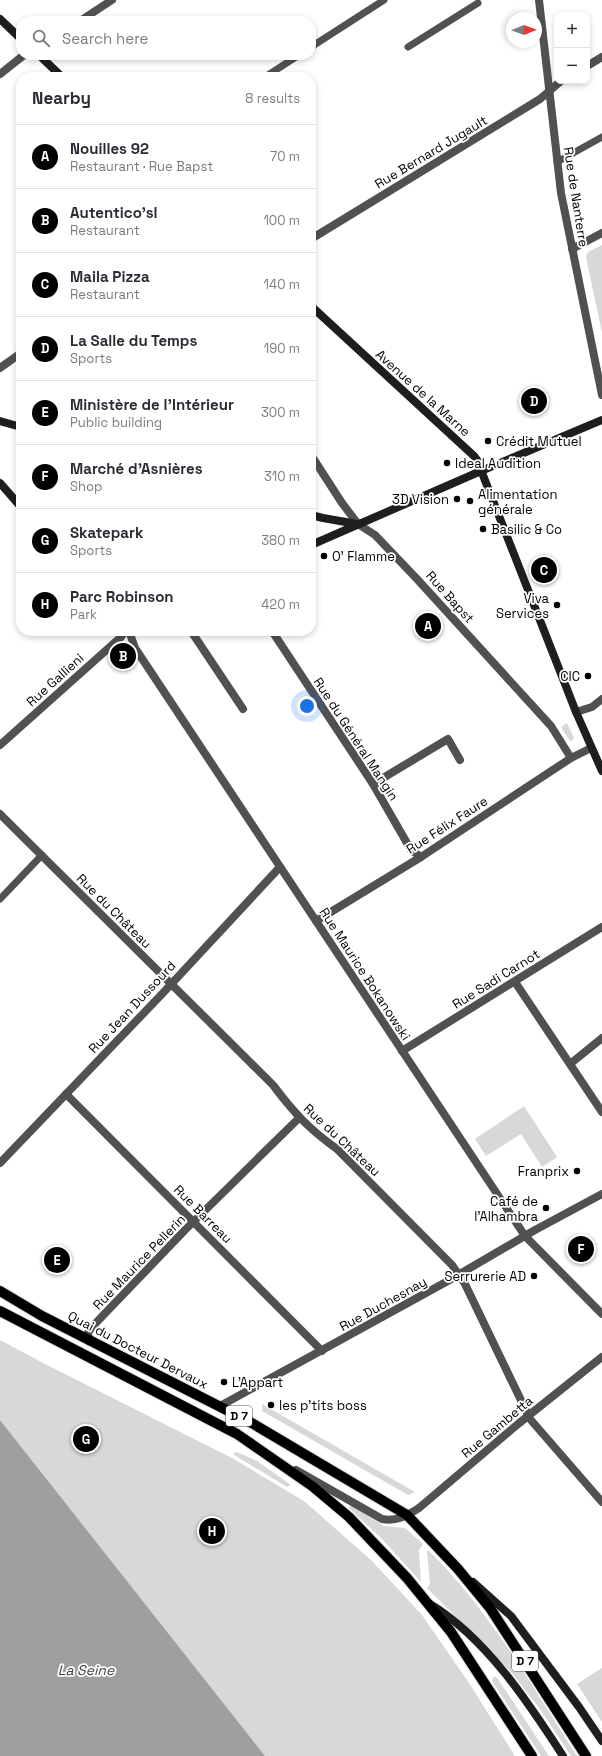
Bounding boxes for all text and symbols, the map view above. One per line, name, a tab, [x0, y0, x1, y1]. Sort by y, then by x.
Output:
north arrow	[506, 12, 542, 48]
map controls	[554, 12, 590, 84]
button: +	[554, 12, 590, 48]
search box	[16, 16, 316, 60]
icon: search	[30, 27, 52, 49]
text: Search here	[62, 29, 148, 48]
button: −	[554, 48, 590, 84]
text: Nearby	[32, 87, 91, 109]
text: 8 results	[245, 90, 300, 107]
street label: Rue Bernard Jugault	[372, 112, 490, 192]
text: Nouilles 92	[70, 139, 149, 158]
street label: Rue de Nanterre	[560, 146, 592, 248]
text: A	[41, 148, 49, 165]
text: 70 m	[270, 148, 300, 165]
text: Restaurant · Rue Bapst	[70, 158, 213, 175]
text: Autentico'sl	[70, 203, 158, 222]
text: B	[41, 212, 49, 229]
text: 100 m	[263, 212, 300, 229]
text: Restaurant	[70, 222, 140, 239]
text: Maila Pizza	[70, 267, 150, 286]
text: C	[41, 276, 49, 293]
text: 140 m	[264, 276, 300, 293]
text: Restaurant	[70, 286, 140, 303]
text: La Salle du Temps	[70, 331, 197, 350]
text: D	[41, 340, 49, 357]
text: 190 m	[264, 340, 300, 357]
street label: Avenue de la Marne	[372, 346, 474, 440]
text: Sports	[70, 350, 112, 367]
pin: D	[521, 386, 547, 416]
text: Ministère de l'Intérieur	[70, 395, 234, 414]
text: E	[41, 404, 49, 421]
text: 300 m	[261, 404, 300, 421]
text: Public building	[70, 414, 162, 431]
place label: Crédit Mutuel	[496, 433, 582, 450]
marker: Crédit Mutuel	[483, 436, 493, 446]
place label: Ideal Audition	[455, 455, 541, 472]
marker: Ideal Audition	[442, 458, 452, 468]
text: Marché d'Asnières	[70, 459, 203, 478]
text: F	[42, 468, 48, 485]
text: 310 m	[264, 468, 300, 485]
text: Shop	[70, 478, 102, 495]
place label: Alimentation générale	[478, 486, 557, 518]
place label: 3D Vision	[392, 491, 449, 508]
marker: 3D Vision	[452, 494, 462, 504]
marker: Alimentation générale	[465, 496, 475, 506]
place label: Basilic & Co	[491, 521, 562, 538]
text: Skatepark	[70, 523, 143, 542]
marker: Basilic & Co	[478, 524, 488, 534]
text: G	[41, 532, 49, 549]
text: 380 m	[261, 532, 300, 549]
text: Sports	[70, 542, 112, 559]
place label: O' Flamme	[332, 548, 395, 565]
marker: O' Flamme	[319, 551, 329, 561]
pin: C	[531, 555, 557, 585]
street label: Rue Bapst	[422, 567, 478, 627]
text: Parc Robinson	[70, 587, 174, 606]
place label: Viva Services	[496, 590, 550, 622]
text: H	[41, 596, 49, 613]
text: 420 m	[261, 596, 300, 613]
marker: Viva Services	[552, 600, 562, 610]
text: Park	[70, 606, 97, 623]
pin: A	[415, 611, 441, 641]
pin: B	[110, 641, 136, 671]
street label: Rue Gallieni	[23, 650, 87, 710]
place label: CIC	[560, 668, 580, 685]
marker: CIC	[583, 671, 593, 681]
street label: Rue du Général Mangin	[310, 674, 402, 804]
your location	[297, 696, 317, 716]
street label: Rue Félix Faure	[403, 792, 491, 858]
street label: Rue du Château	[73, 870, 155, 952]
street label: Rue Maurice Bokanowski	[316, 904, 414, 1044]
street label: Rue Sadi Carnot	[449, 945, 543, 1013]
street label: Rue Jean Dussourd	[85, 957, 179, 1057]
street label: Rue du Château	[300, 1100, 384, 1180]
place label: Franprix	[518, 1163, 569, 1180]
marker: Franprix	[572, 1166, 582, 1176]
street label: Rue Barreau	[170, 1181, 236, 1247]
place label: Café de l'Alhambra	[474, 1193, 539, 1225]
marker: Café de l'Alhambra	[541, 1203, 551, 1213]
street label: Rue Maurice Pellerin	[89, 1211, 189, 1313]
pin: F	[568, 1234, 594, 1264]
pin: E	[44, 1245, 70, 1275]
place label: Serrurerie AD	[444, 1268, 526, 1285]
marker: Serrurerie AD	[529, 1271, 539, 1281]
street label: Rue Duchesnay	[336, 1273, 430, 1335]
street label: Quai du Docteur Dervaux	[65, 1307, 211, 1393]
place label: L'Appart	[232, 1374, 283, 1391]
marker: L'Appart	[219, 1377, 229, 1387]
street label: Rue Gambetta	[458, 1392, 537, 1462]
place label: les p'tits boss	[279, 1397, 367, 1414]
marker: les p'tits boss	[266, 1400, 276, 1410]
road number: D 7	[226, 1406, 252, 1426]
pin: G	[73, 1424, 99, 1454]
pin: H	[199, 1516, 225, 1546]
road number: D 7	[512, 1651, 538, 1671]
water label: La Seine	[58, 1661, 115, 1679]

